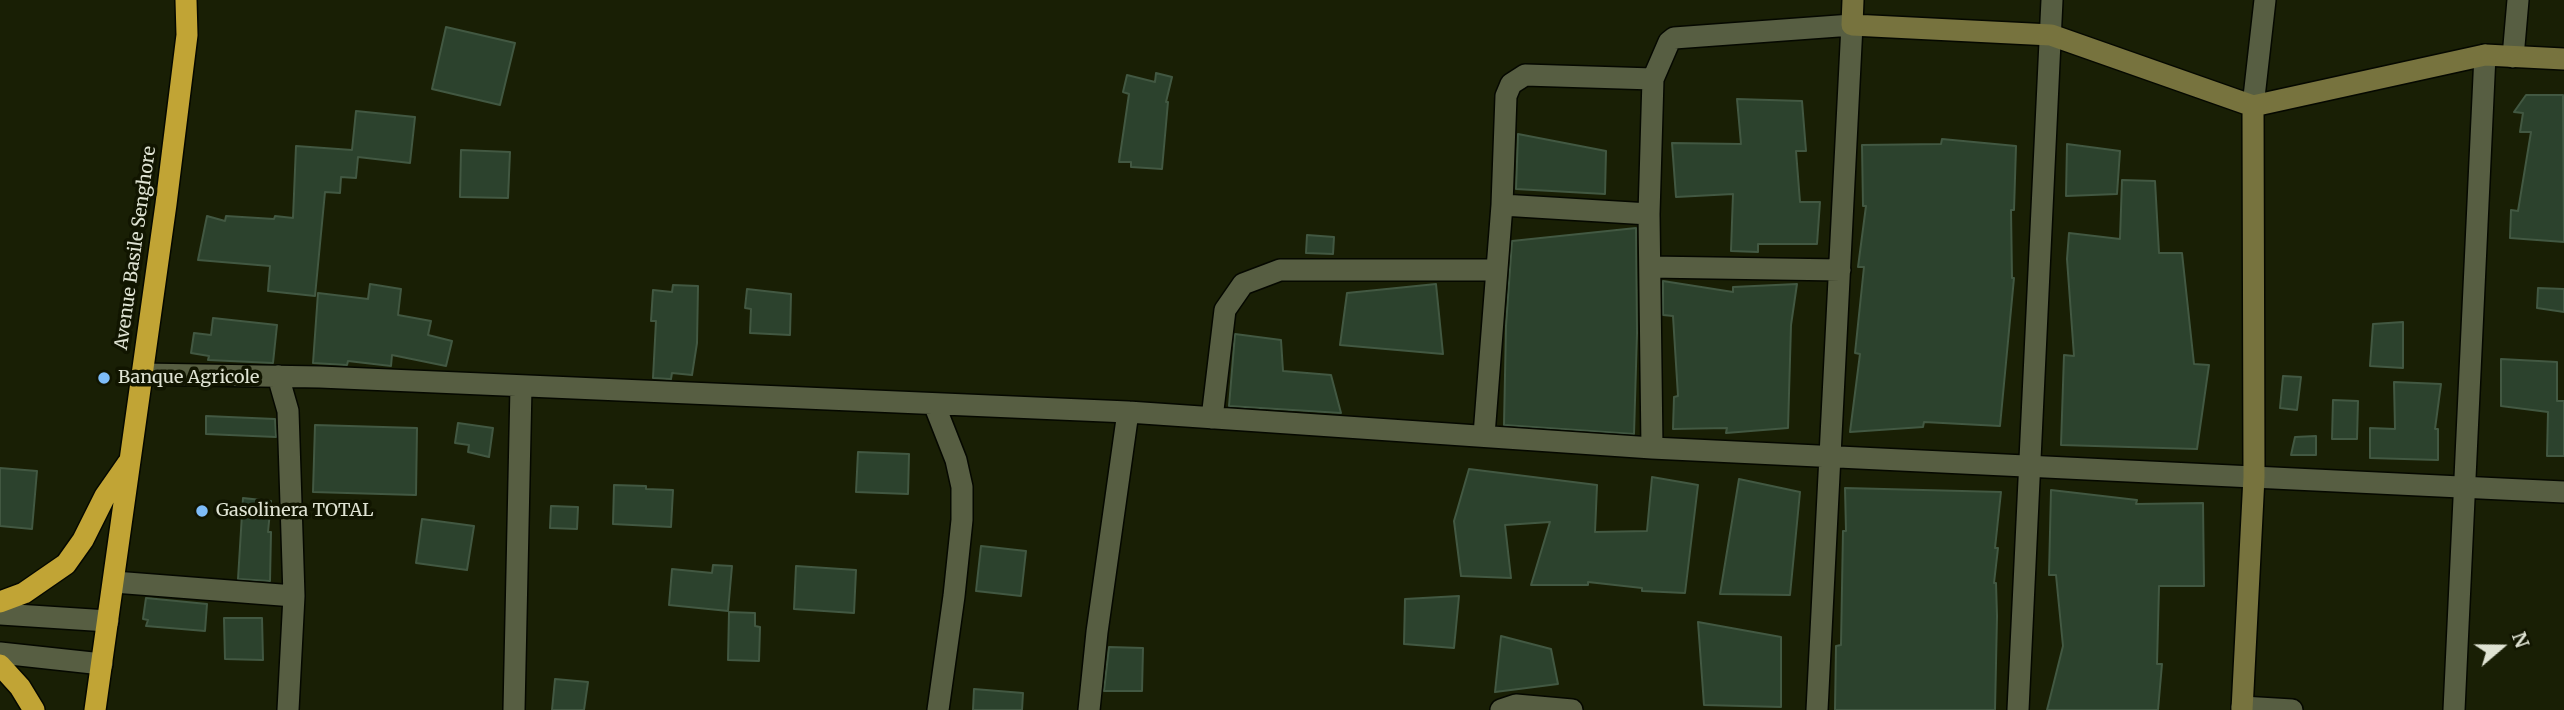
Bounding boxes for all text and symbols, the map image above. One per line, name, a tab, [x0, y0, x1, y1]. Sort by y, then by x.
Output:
street label: Avenue Basile Senghore	[111, 145, 161, 351]
place label: Banque Agricole	[118, 367, 259, 389]
marker: Banque Agricole	[96, 370, 112, 386]
place label: Gasolinera TOTAL	[216, 500, 374, 522]
marker: Gasolinera TOTAL	[194, 503, 210, 519]
north arrow	[2466, 612, 2536, 682]
text: N	[2507, 629, 2535, 651]

